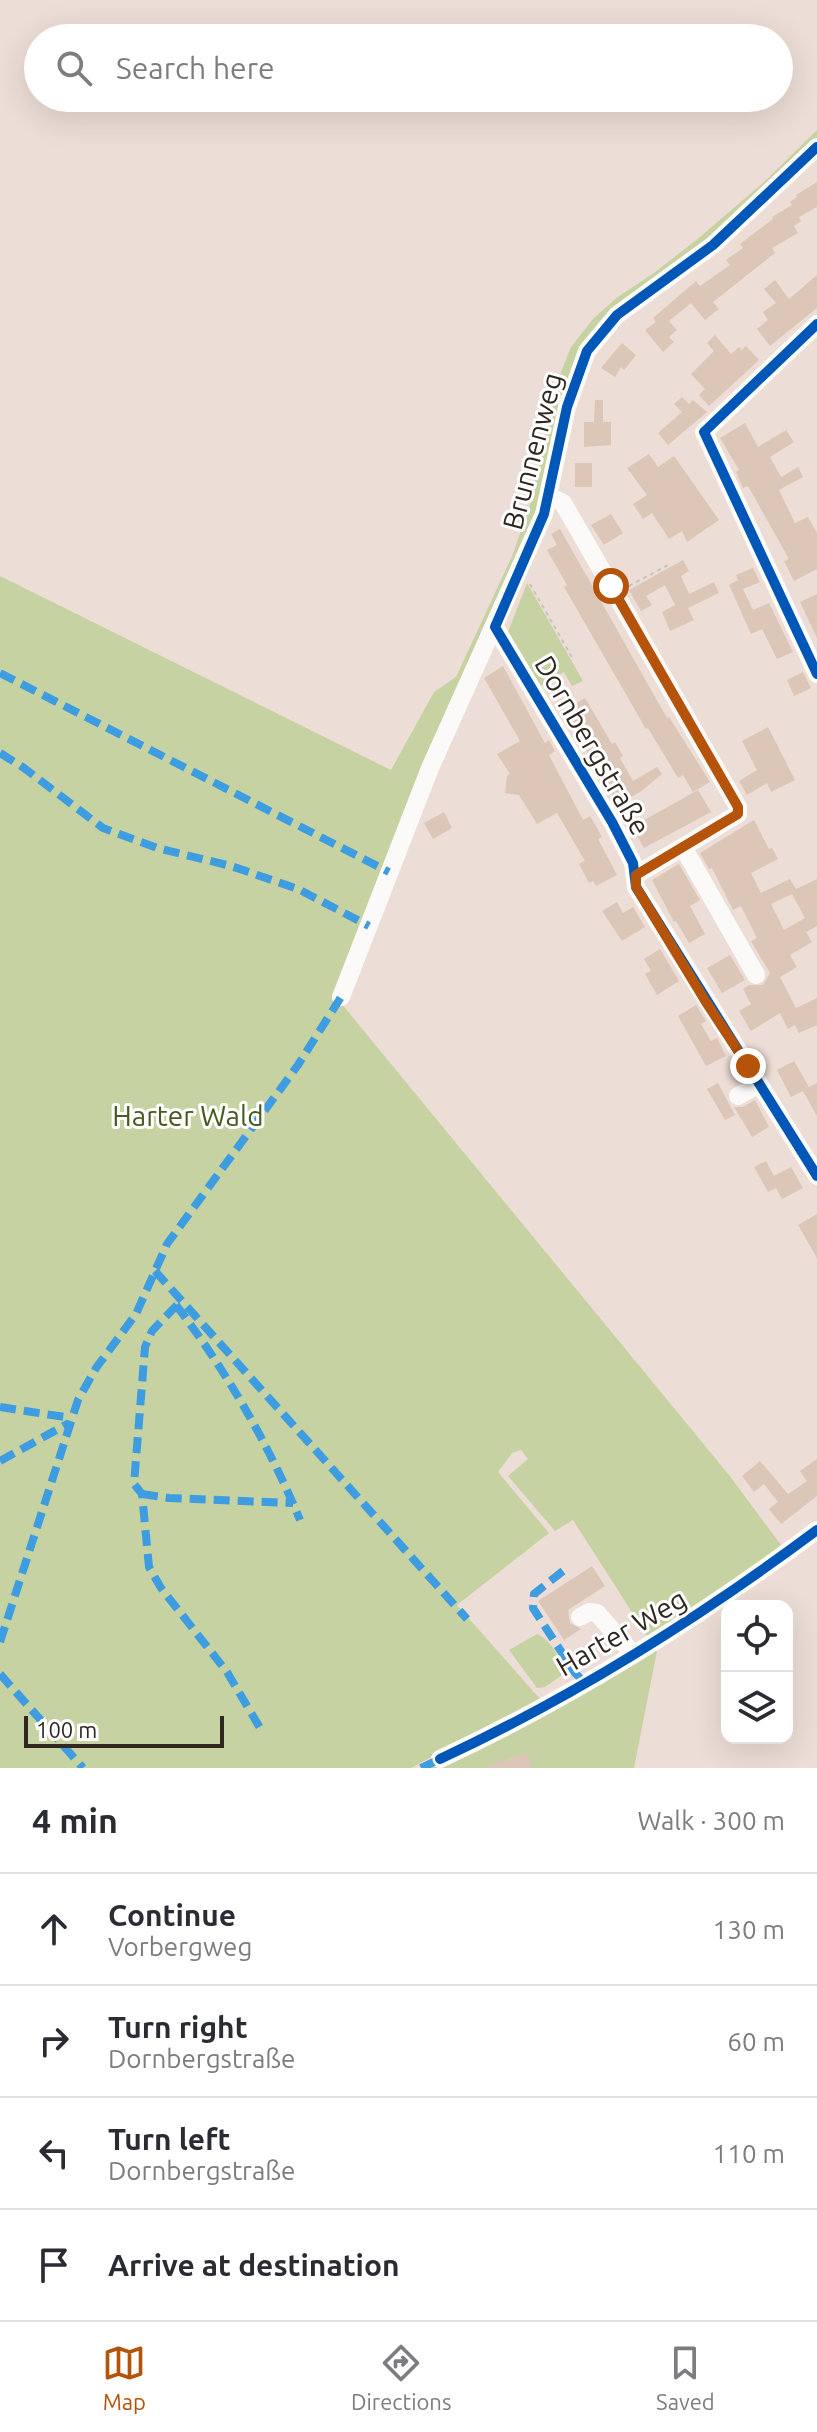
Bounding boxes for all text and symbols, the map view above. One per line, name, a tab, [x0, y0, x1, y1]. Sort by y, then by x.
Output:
search box	[24, 24, 793, 112]
icon: search	[52, 46, 96, 90]
text: Search here	[116, 51, 275, 85]
street label: Brunnenweg	[496, 369, 568, 533]
route start	[593, 568, 629, 604]
street label: Dornbergstraße	[529, 650, 657, 840]
route end	[730, 1048, 766, 1084]
park label: Harter Wald	[112, 1100, 264, 1131]
street label: Harter Weg	[550, 1582, 692, 1682]
map controls	[721, 1600, 793, 1744]
button: locate	[721, 1600, 793, 1672]
button: layers	[721, 1672, 793, 1744]
scale bar	[24, 1712, 224, 1748]
text: 100 m	[36, 1717, 97, 1742]
text: 4 min	[32, 1801, 118, 1839]
text: Walk · 300 m	[637, 1806, 785, 1835]
text: Continue	[108, 1898, 236, 1932]
icon: ahead	[32, 1907, 76, 1951]
text: 130 m	[713, 1915, 785, 1944]
text: Vorbergweg	[108, 1932, 252, 1961]
text: Turn right	[108, 2010, 248, 2044]
icon: right	[32, 2019, 76, 2063]
text: 60 m	[727, 2027, 785, 2056]
text: Dornbergstraße	[108, 2044, 295, 2073]
text: Turn left	[108, 2122, 230, 2156]
icon: left	[32, 2131, 76, 2175]
text: 110 m	[713, 2139, 785, 2168]
text: Dornbergstraße	[108, 2156, 295, 2185]
icon: arrive	[32, 2243, 76, 2287]
text: Arrive at destination	[108, 2248, 400, 2282]
tab: Map	[102, 2341, 146, 2414]
tab: Directions	[351, 2341, 451, 2414]
tab: Saved	[656, 2341, 715, 2414]

